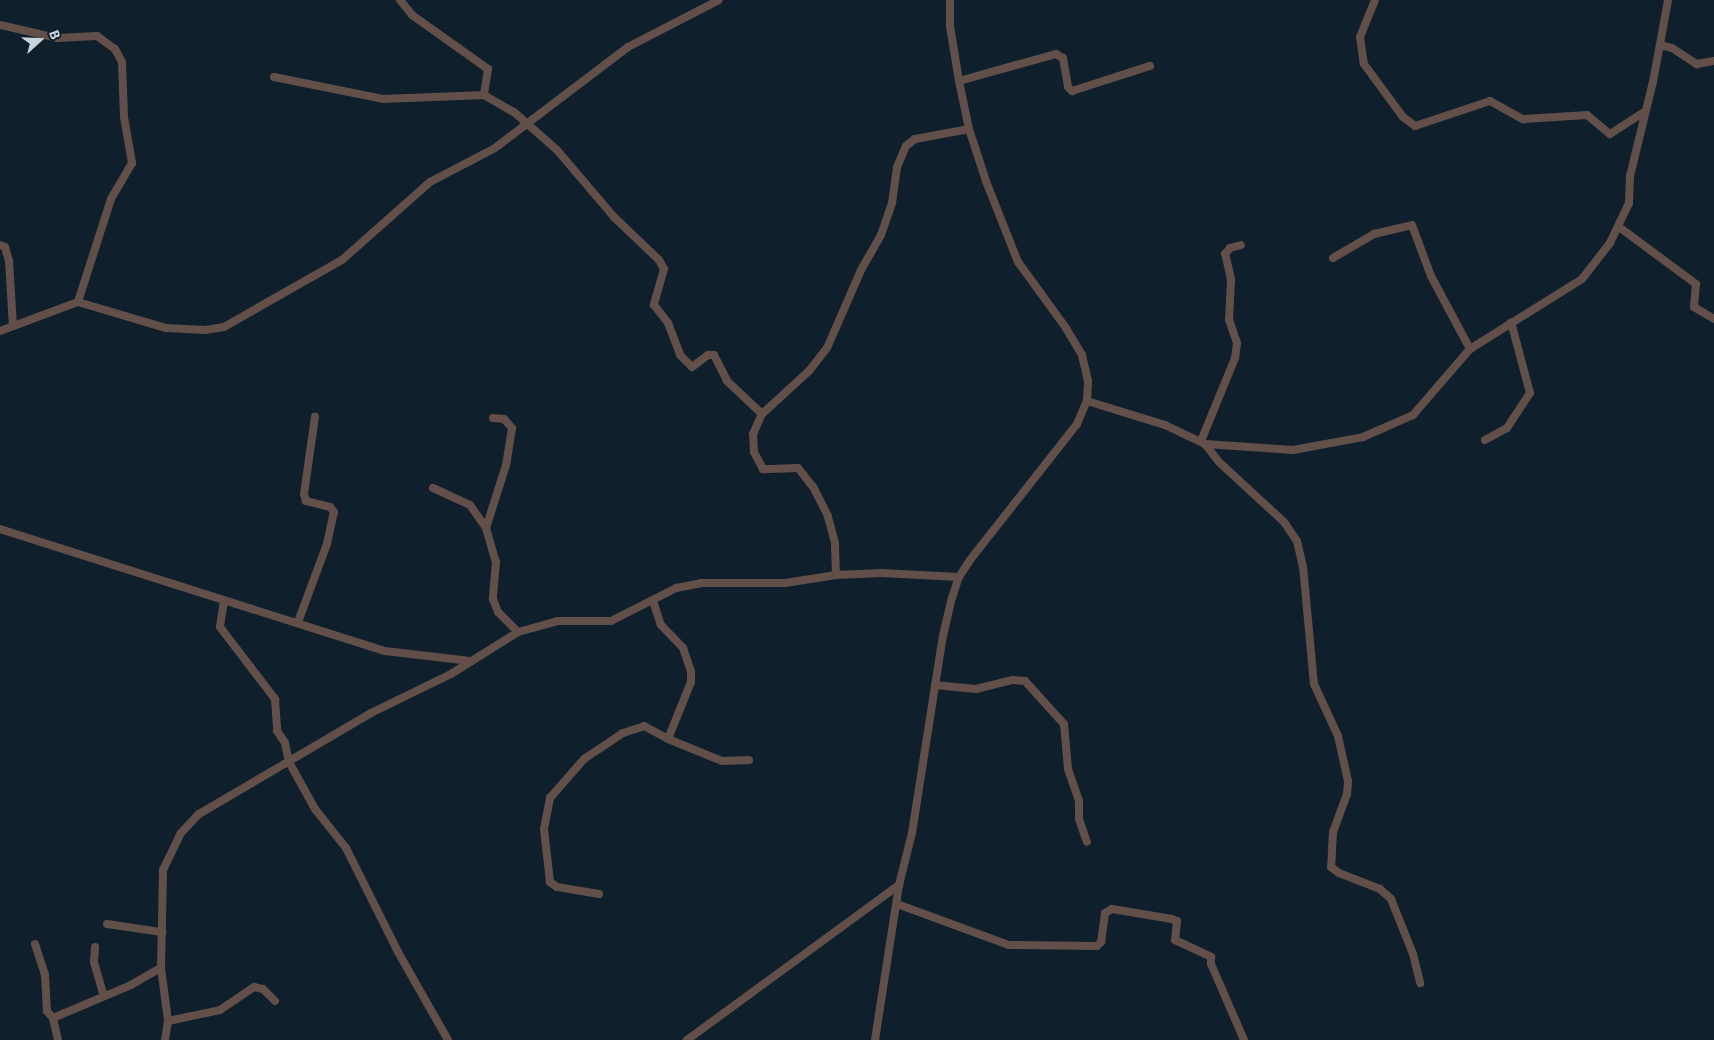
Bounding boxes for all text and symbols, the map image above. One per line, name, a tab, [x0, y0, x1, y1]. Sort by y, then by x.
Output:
north arrow	[15, 15, 65, 65]
text: B	[45, 28, 64, 42]

